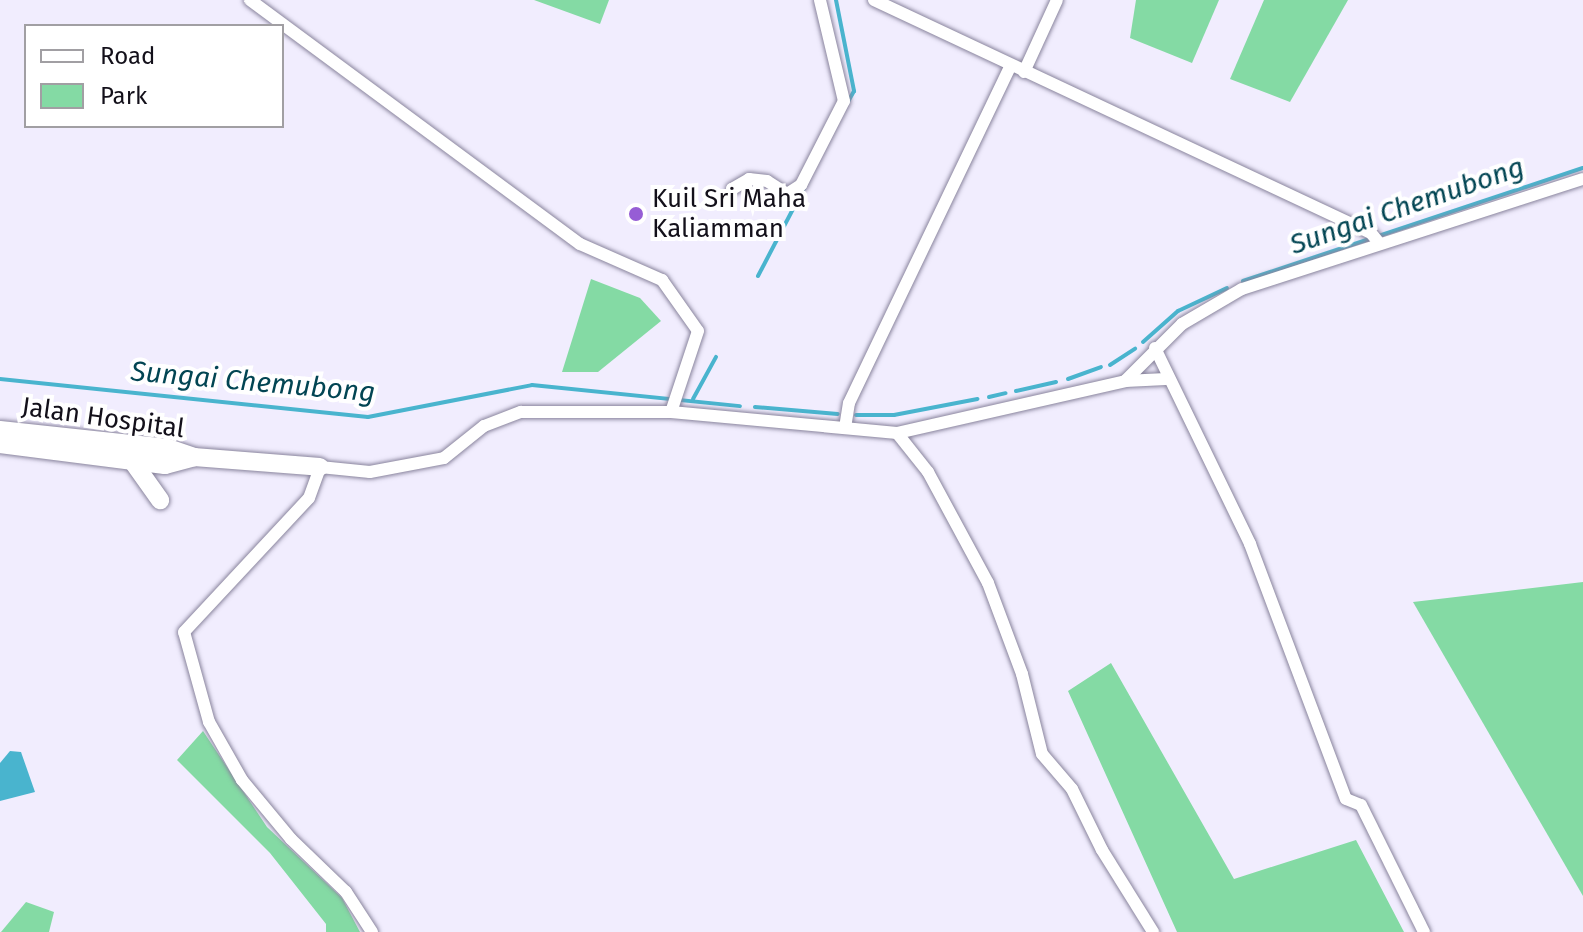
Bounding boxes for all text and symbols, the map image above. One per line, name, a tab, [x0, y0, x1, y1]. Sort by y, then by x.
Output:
legend	[24, 24, 284, 128]
text: Road	[100, 42, 155, 70]
text: Park	[100, 82, 147, 110]
water label: Sungai Chemubong	[1285, 150, 1529, 262]
place label: Kuil Sri Maha Kaliamman	[652, 183, 806, 244]
marker: Kuil Sri Maha Kaliamman	[627, 205, 645, 223]
water label: Sungai Chemubong	[129, 355, 377, 409]
street label: Jalan Hospital	[20, 391, 186, 445]

